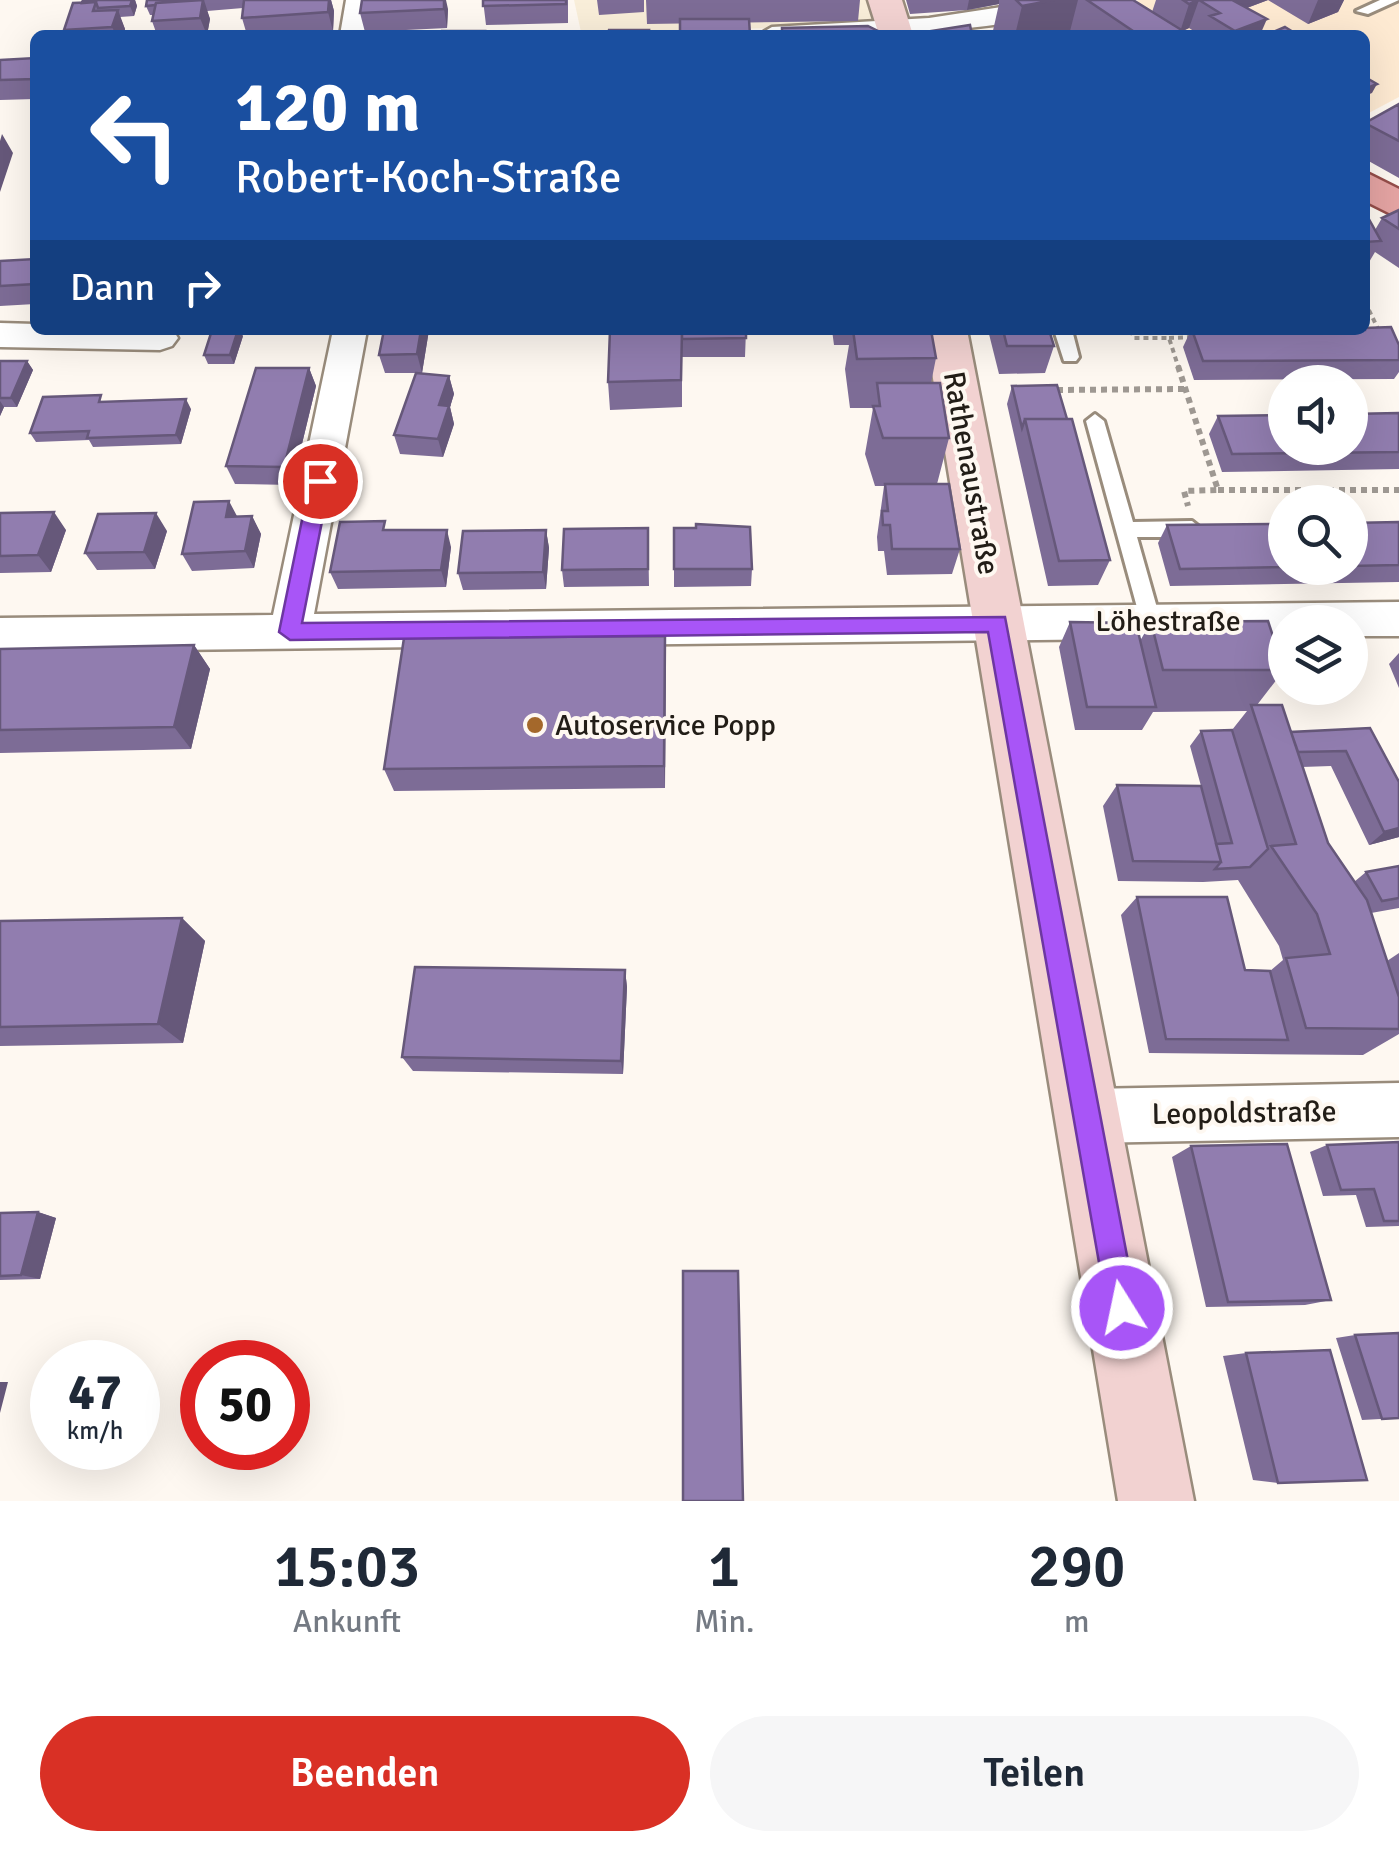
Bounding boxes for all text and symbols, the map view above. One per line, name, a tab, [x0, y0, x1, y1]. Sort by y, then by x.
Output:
text: 120 m	[235, 64, 420, 150]
icon: left	[70, 70, 200, 200]
text: Robert-Koch-Straße	[235, 150, 622, 205]
icon: right	[175, 260, 230, 315]
text: Dann	[70, 264, 155, 311]
map controls	[1268, 365, 1368, 705]
button: sound	[1268, 365, 1368, 465]
street label: Rathenaustraße	[935, 368, 1007, 578]
pin	[278, 439, 363, 524]
icon: arrive	[293, 454, 348, 509]
button: search	[1268, 485, 1368, 585]
street label: Löhestraße	[1095, 603, 1241, 640]
button: layers	[1268, 605, 1368, 705]
place label: Autoservice Popp	[555, 707, 776, 744]
marker: Autoservice Popp	[524, 714, 546, 736]
street label: Leopoldstraße	[1151, 1093, 1337, 1133]
position arrow	[1070, 1256, 1174, 1360]
speed limit sign: 50	[180, 1340, 310, 1470]
text: 47	[68, 1362, 122, 1424]
text: km/h	[67, 1415, 123, 1446]
text: 15:03	[274, 1530, 420, 1604]
text: 1	[708, 1530, 740, 1604]
text: 290	[1028, 1530, 1125, 1604]
text: Ankunft	[293, 1602, 401, 1641]
text: Min.	[694, 1602, 754, 1641]
text: m	[1064, 1602, 1089, 1641]
button: Beenden	[40, 1716, 690, 1831]
button: Teilen	[710, 1716, 1359, 1831]

